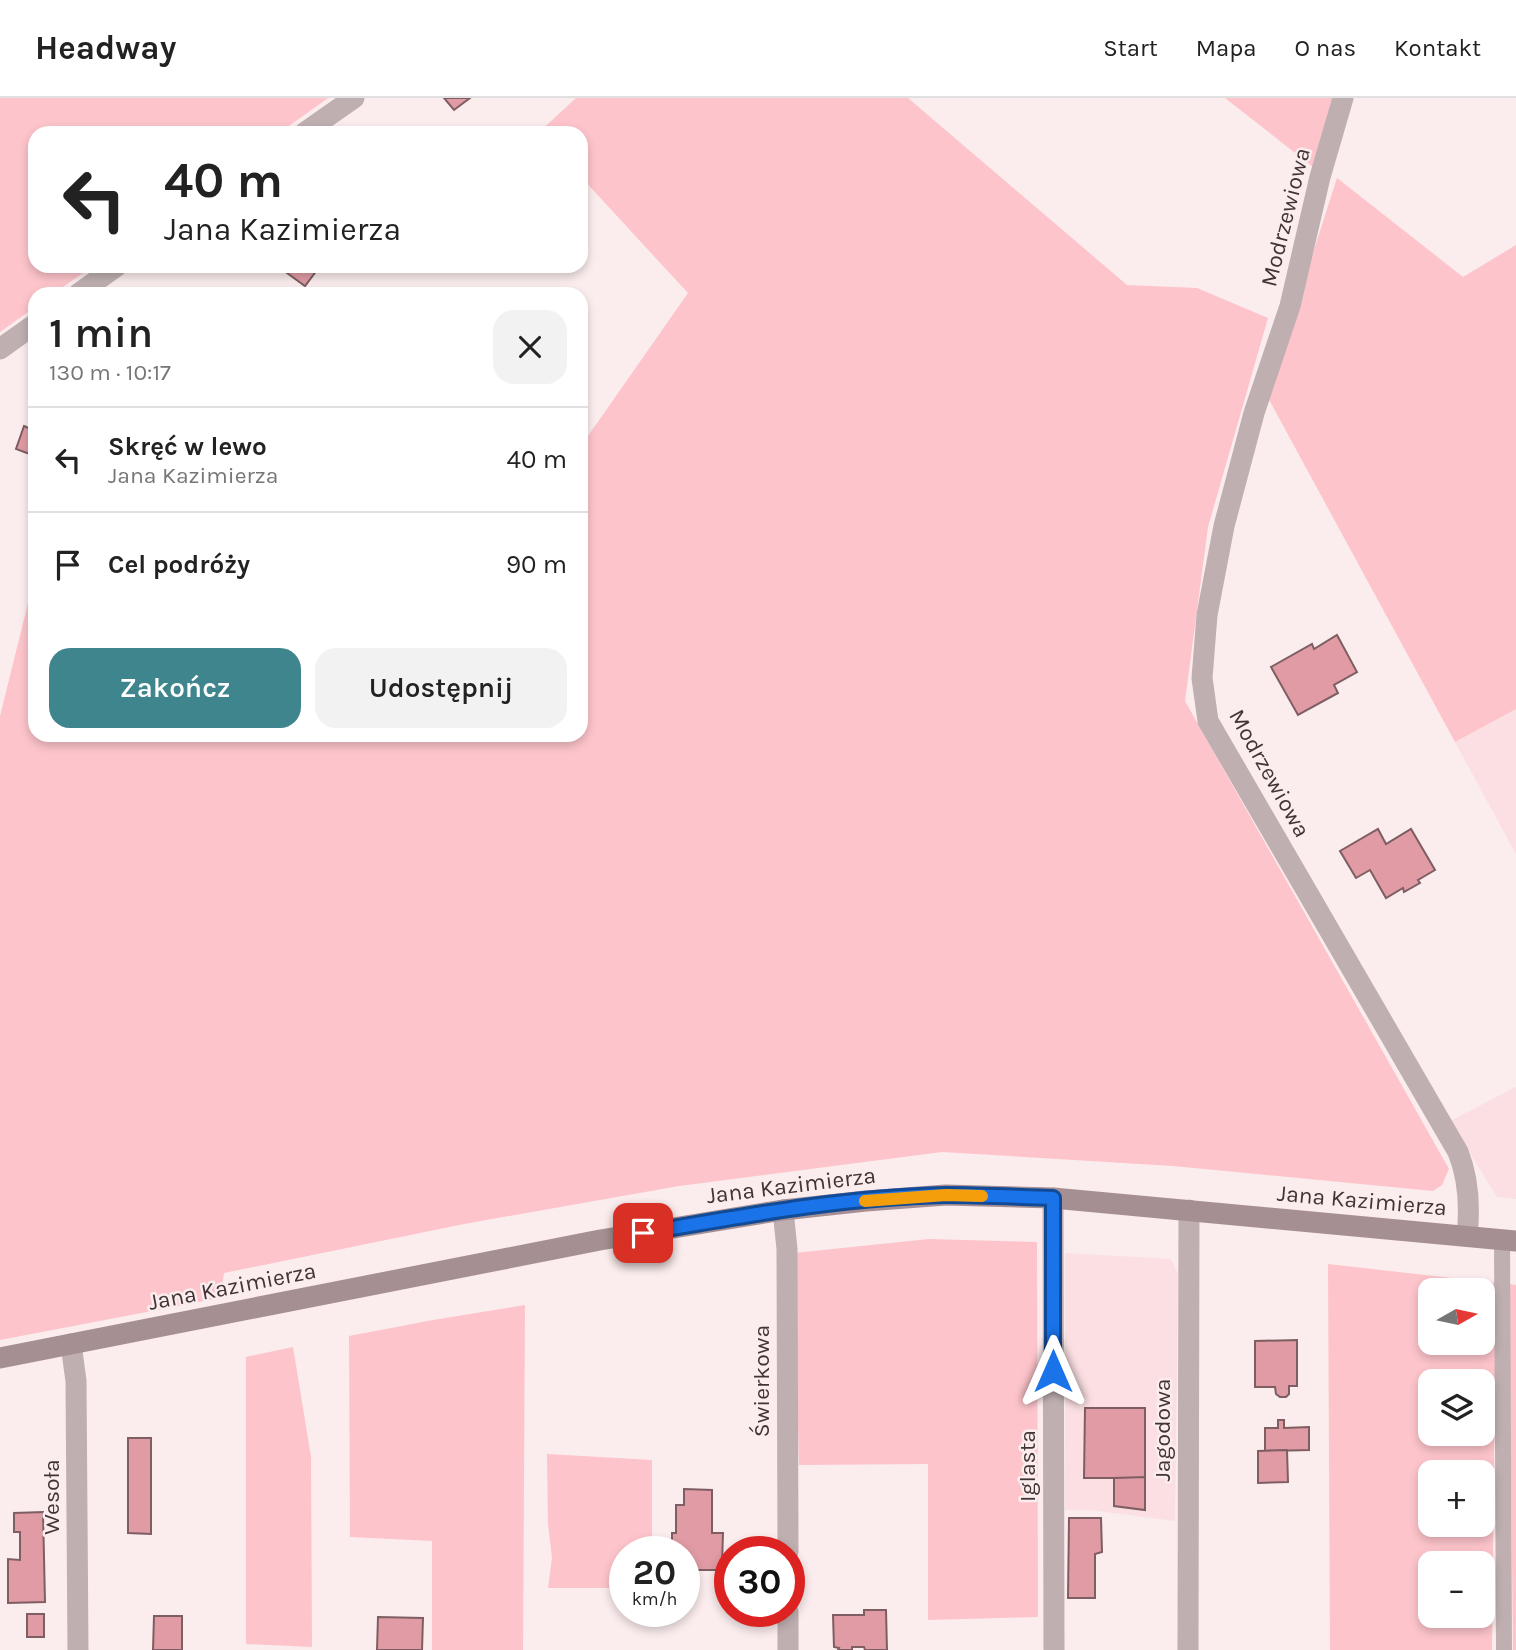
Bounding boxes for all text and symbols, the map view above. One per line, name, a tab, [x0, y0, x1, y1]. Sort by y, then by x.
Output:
text: Headway	[35, 29, 176, 67]
text: Start	[1103, 34, 1158, 62]
text: Mapa	[1196, 34, 1257, 62]
text: O nas	[1295, 34, 1356, 62]
text: Kontakt	[1394, 34, 1481, 62]
street label: Modrzewiowa	[1255, 145, 1316, 289]
text: 40 m	[164, 152, 283, 209]
icon: left	[49, 154, 140, 245]
text: Jana Kazimierza	[164, 211, 401, 248]
text: 1 min	[49, 308, 153, 358]
button: close	[493, 310, 567, 384]
text: 130 m · 10:17	[49, 359, 171, 386]
text: Skręć w lewo	[108, 431, 267, 462]
icon: left	[49, 441, 87, 479]
text: 40 m	[507, 444, 567, 475]
text: Jana Kazimierza	[108, 462, 278, 489]
icon: arrive	[49, 546, 87, 584]
text: Cel podróży	[108, 549, 250, 580]
text: 90 m	[506, 549, 567, 580]
button: Zakończ	[49, 648, 301, 728]
button: Udostępnij	[315, 648, 567, 728]
street label: Modrzewiowa	[1223, 705, 1316, 842]
street label: Jana Kazimierza	[705, 1162, 877, 1209]
street label: Jana Kazimierza	[1276, 1180, 1448, 1221]
pin	[613, 1203, 673, 1263]
icon: arrive	[624, 1214, 662, 1252]
street label: Jana Kazimierza	[146, 1257, 318, 1316]
north arrow	[1418, 1278, 1494, 1354]
map controls	[1418, 1278, 1495, 1628]
street label: Świerkowa	[748, 1325, 775, 1437]
position arrow	[1016, 1334, 1090, 1408]
button: layers	[1418, 1369, 1495, 1446]
street label: Jagodowa	[1149, 1378, 1176, 1482]
street label: Iglasta	[1014, 1430, 1041, 1502]
street label: Wesoła	[38, 1459, 65, 1535]
button: +	[1418, 1460, 1495, 1537]
speed limit sign: 30	[714, 1536, 805, 1627]
button: −	[1418, 1551, 1495, 1628]
text: 20	[633, 1552, 676, 1593]
text: km/h	[632, 1588, 677, 1610]

